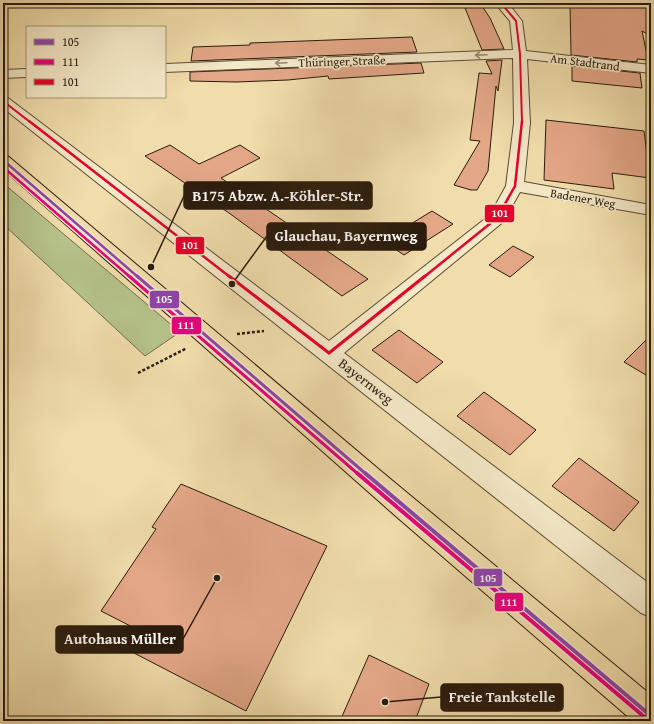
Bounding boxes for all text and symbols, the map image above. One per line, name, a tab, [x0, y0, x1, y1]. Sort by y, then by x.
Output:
legend	[26, 26, 166, 98]
text: 105	[62, 33, 80, 50]
street label: Am Stadtrand	[549, 49, 621, 75]
street label: Thüringer Straße	[298, 51, 386, 71]
one-way arrow	[475, 52, 488, 59]
text: 111	[62, 53, 80, 70]
one-way arrow	[275, 59, 288, 67]
text: 101	[62, 73, 80, 90]
callout: B175 Abzw. A.-Köhler-Str.	[184, 182, 372, 209]
street label: Badener Weg	[549, 184, 617, 212]
text: B175 Abzw. A.-Köhler-Str.	[192, 185, 364, 206]
line badge: 101	[484, 204, 515, 223]
text: 101	[491, 205, 509, 221]
callout: Glauchau, Bayernweg	[267, 223, 426, 250]
text: Glauchau, Bayernweg	[275, 225, 417, 246]
line badge: 101	[175, 236, 205, 255]
text: 101	[181, 237, 199, 253]
line badge: 105	[149, 290, 180, 309]
text: 105	[155, 291, 173, 307]
line badge: 111	[171, 316, 202, 335]
text: 111	[177, 317, 195, 333]
street label: Bayernweg	[334, 353, 398, 409]
line badge: 105	[473, 568, 503, 587]
text: 105	[479, 570, 497, 586]
line badge: 111	[494, 592, 524, 612]
text: 111	[500, 594, 518, 610]
callout: Autohaus Müller	[56, 626, 183, 653]
text: Autohaus Müller	[64, 628, 176, 649]
callout: Freie Tankstelle	[441, 684, 563, 711]
text: Freie Tankstelle	[449, 686, 555, 707]

